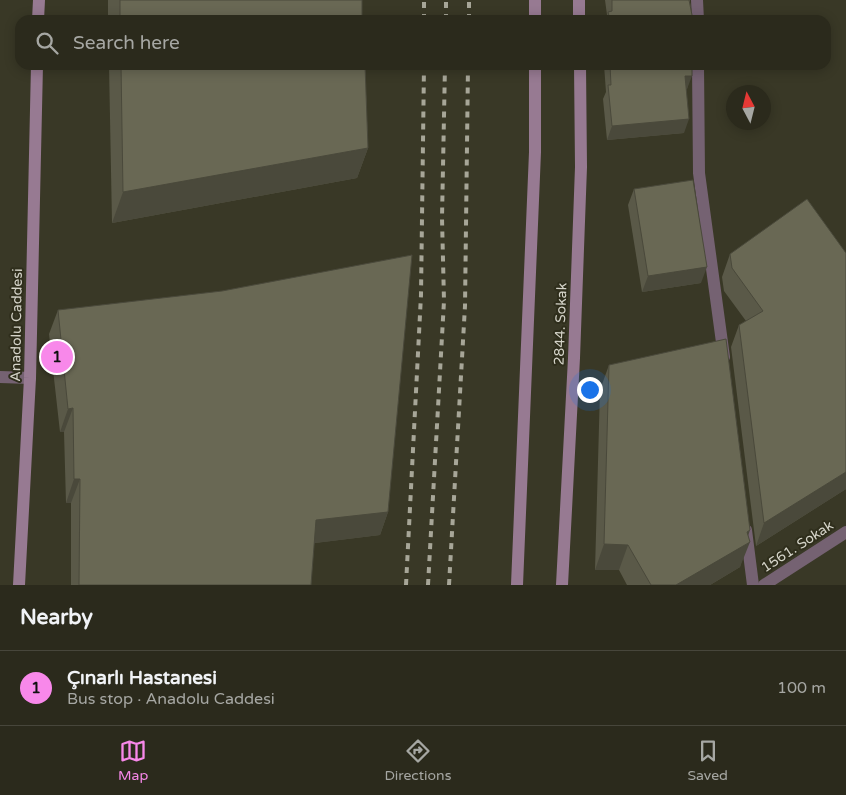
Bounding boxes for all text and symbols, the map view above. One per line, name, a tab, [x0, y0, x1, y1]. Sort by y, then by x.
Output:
search box	[15, 15, 831, 70]
icon: search	[33, 29, 61, 57]
text: Search here	[73, 32, 180, 54]
north arrow	[726, 85, 771, 130]
street label: Anadolu Caddesi	[7, 268, 26, 382]
street label: 2844. Sokak	[551, 282, 570, 366]
pin: 1	[41, 338, 73, 376]
your location	[577, 377, 603, 403]
street label: 1561. Sokak	[758, 517, 837, 576]
text: Nearby	[20, 605, 93, 630]
text: Çınarlı Hastanesi	[67, 667, 217, 689]
text: 1	[31, 678, 41, 698]
text: 100 m	[777, 678, 826, 698]
text: Bus stop · Anadolu Caddesi	[67, 689, 275, 709]
tab: Map	[118, 737, 148, 784]
tab: Directions	[384, 737, 451, 784]
tab: Saved	[687, 737, 728, 784]

